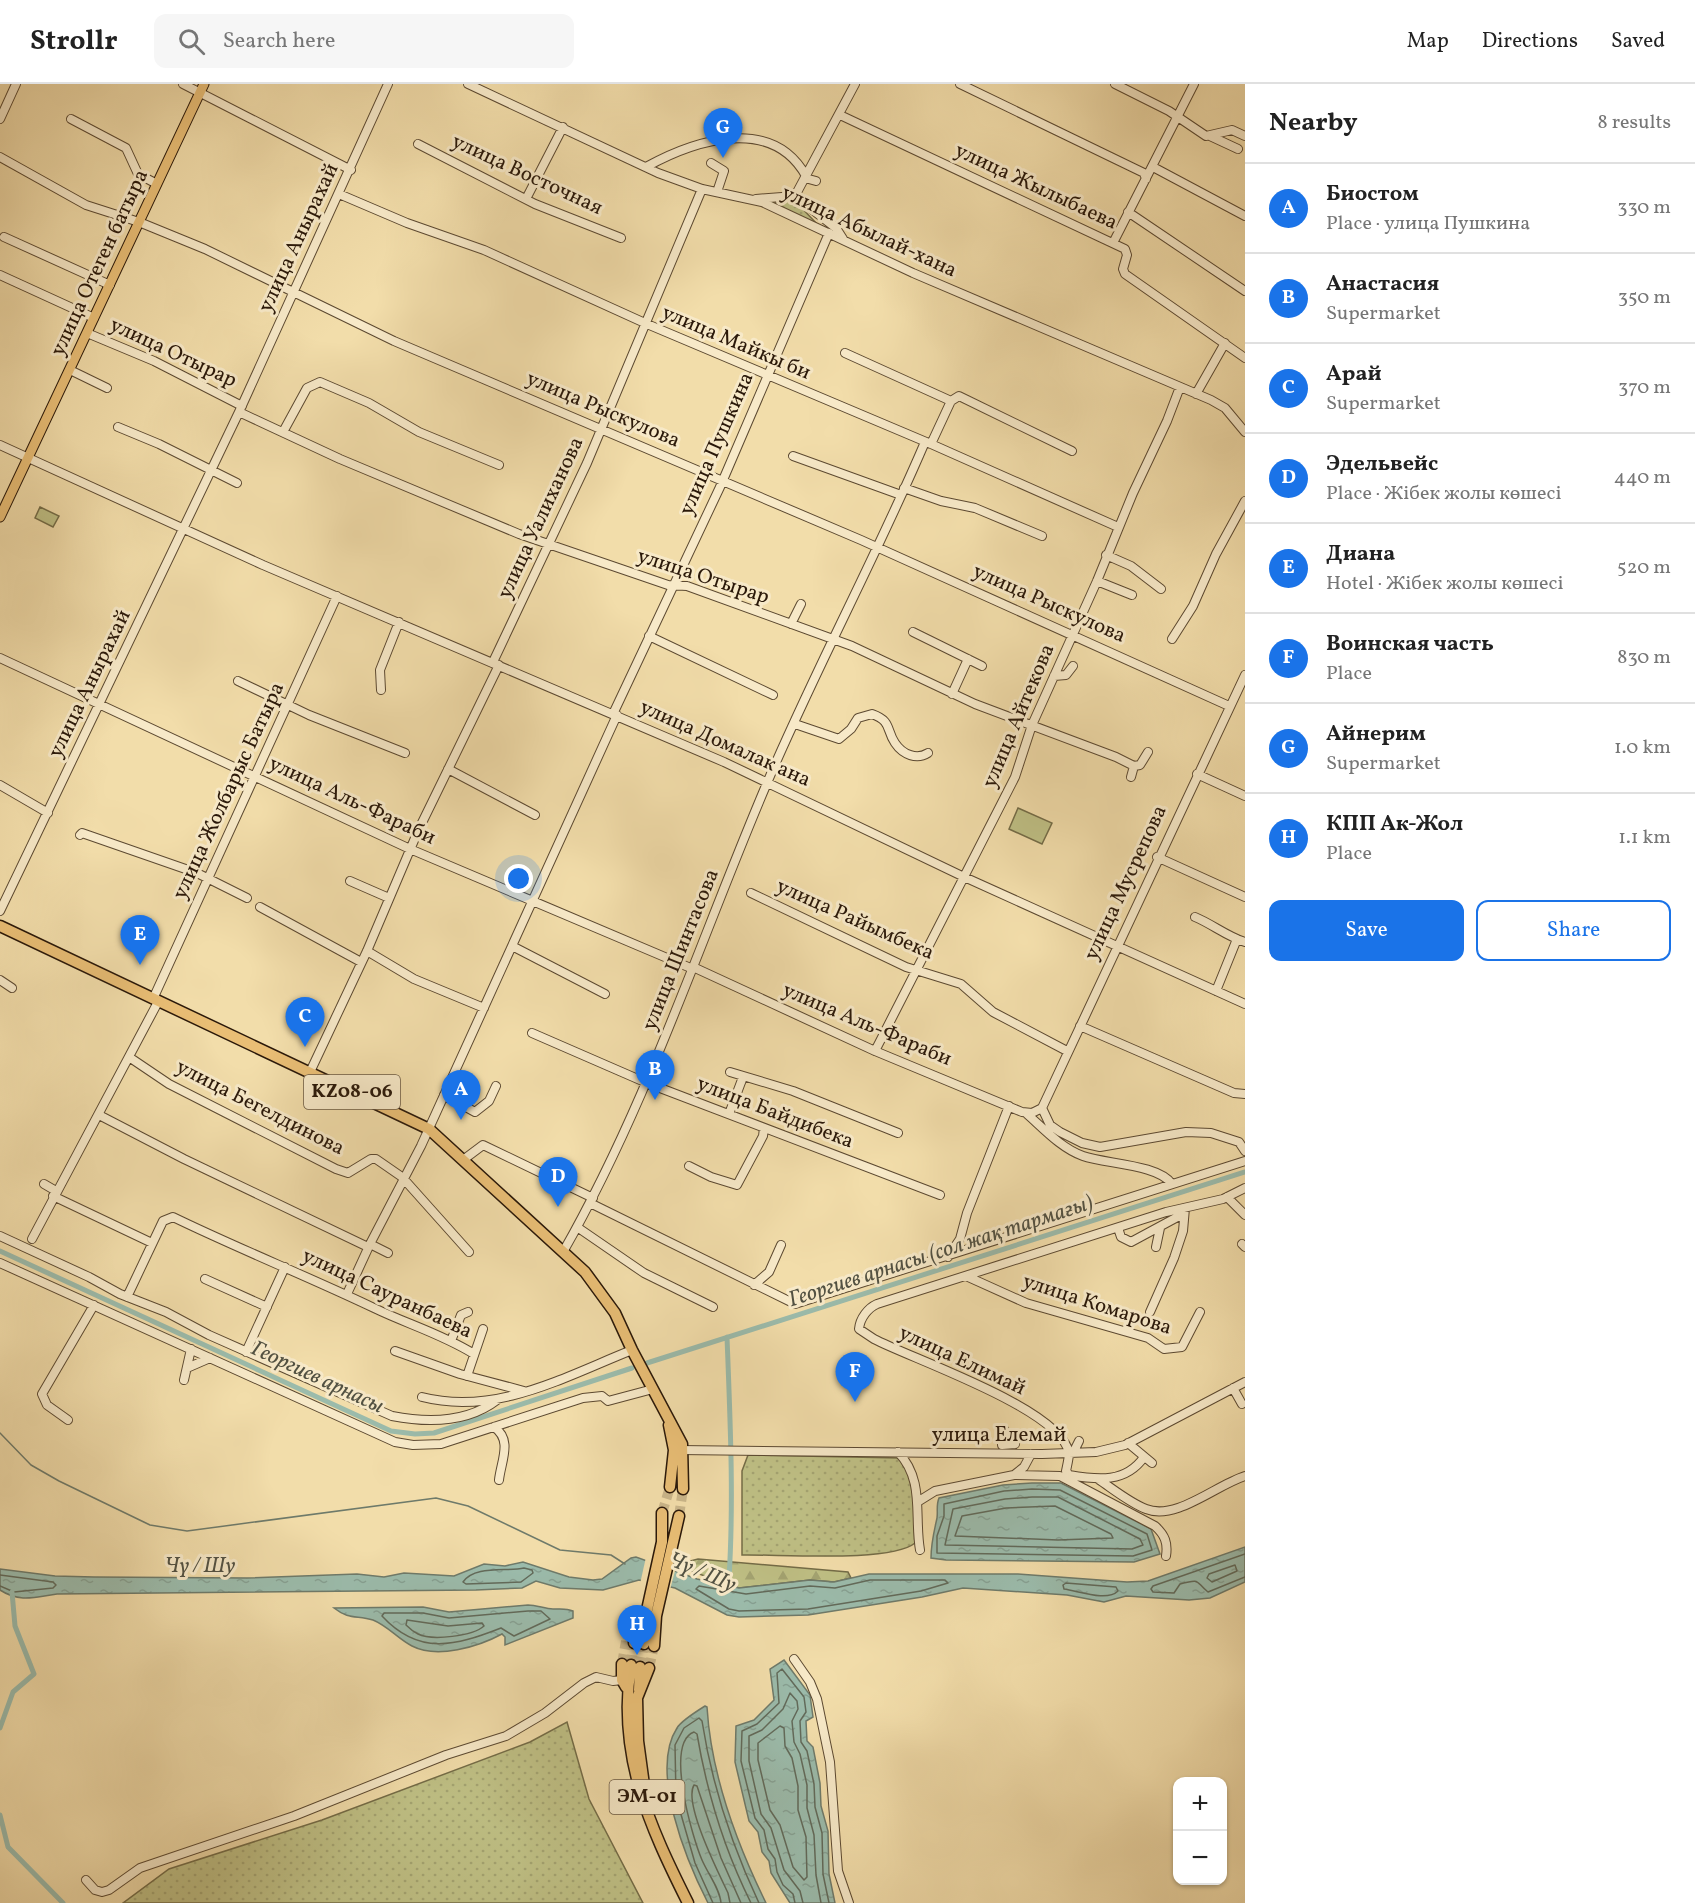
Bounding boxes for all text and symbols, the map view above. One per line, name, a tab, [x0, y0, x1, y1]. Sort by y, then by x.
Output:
search box	[154, 14, 574, 68]
text: Strollr	[30, 22, 118, 61]
icon: search	[175, 25, 208, 58]
text: Search here	[223, 26, 335, 57]
text: Map	[1407, 27, 1449, 56]
text: Directions	[1482, 27, 1578, 56]
text: Saved	[1611, 27, 1665, 56]
text: Nearby	[1269, 105, 1358, 141]
pin: G	[704, 109, 742, 158]
text: 8 results	[1598, 109, 1671, 137]
street label: улица Восточная	[447, 127, 607, 223]
street label: улица Жылыбаева	[950, 136, 1122, 238]
street label: улица Анырахай	[252, 158, 346, 317]
street label: улица Отеген батыра	[44, 165, 156, 361]
street label: улица Абылай-хана	[776, 179, 962, 285]
text: Биостом	[1326, 179, 1419, 210]
text: A	[1281, 194, 1296, 222]
text: 330 m	[1617, 194, 1671, 222]
text: Place · улица Пушкина	[1326, 210, 1530, 238]
text: Анастасия	[1326, 269, 1439, 300]
text: B	[1282, 284, 1295, 312]
text: 350 m	[1618, 284, 1671, 312]
street label: улица Майкы би	[657, 298, 815, 388]
text: Supermarket	[1326, 300, 1441, 328]
street label: улица Отырар	[105, 311, 241, 395]
text: Арай	[1326, 359, 1382, 390]
street label: улица Рыскулова	[522, 364, 684, 456]
street label: улица Пушкина	[673, 368, 761, 520]
text: C	[1282, 374, 1295, 402]
text: 370 m	[1618, 374, 1671, 402]
text: Supermarket	[1326, 390, 1441, 418]
street label: улица Уалиханова	[491, 432, 591, 604]
text: Эдельвейс	[1326, 449, 1438, 480]
text: D	[1281, 464, 1296, 492]
text: 440 m	[1614, 464, 1671, 492]
text: Place · Жібек жолы көшесі	[1326, 480, 1561, 508]
text: Диана	[1326, 539, 1395, 570]
street label: улица Отырар	[633, 542, 773, 612]
text: E	[1282, 554, 1295, 582]
text: 520 m	[1617, 554, 1671, 582]
street label: улица Рыскулова	[968, 557, 1130, 651]
text: Hotel · Жібек жолы көшесі	[1326, 570, 1563, 598]
street label: улица Анырахай	[42, 605, 139, 763]
text: Воинская часть	[1326, 629, 1494, 660]
street label: улица Айтекова	[976, 640, 1062, 792]
text: F	[1283, 644, 1294, 672]
text: 830 m	[1617, 644, 1671, 672]
text: Place	[1326, 660, 1372, 688]
street label: улица Жолбарыс Батыра	[166, 678, 292, 904]
street label: улица Домалак ана	[635, 693, 815, 795]
text: Айнерим	[1326, 719, 1426, 750]
text: G	[1281, 734, 1296, 762]
text: 1.0 km	[1614, 734, 1671, 762]
street label: улица Аль-Фараби	[264, 750, 441, 853]
text: Supermarket	[1326, 750, 1441, 778]
street label: улица Мусрепова	[1077, 801, 1175, 965]
text: КПП Ак-Жол	[1326, 809, 1463, 840]
text: H	[1281, 824, 1296, 852]
text: 1.1 km	[1618, 824, 1671, 852]
text: Place	[1326, 840, 1372, 868]
your location	[504, 864, 533, 893]
street label: улица Шинтасова	[635, 865, 727, 1035]
street label: улица Райымбека	[771, 872, 939, 968]
button: Save	[1269, 900, 1464, 961]
button: Share	[1476, 900, 1671, 961]
pin: E	[120, 916, 160, 965]
street label: улица Аль-Фараби	[778, 976, 956, 1074]
pin: C	[286, 998, 324, 1047]
pin: B	[636, 1050, 674, 1100]
street label: улица Бегелдинова	[171, 1053, 349, 1163]
pin: A	[442, 1070, 480, 1120]
street label: улица Байдибека	[692, 1070, 858, 1156]
road number: KZ08-06	[304, 1075, 400, 1109]
pin: D	[538, 1158, 578, 1207]
water label: Георгиев арнасы (сол жақ тармағы)	[785, 1188, 1097, 1316]
street label: улица Сауранбаева	[297, 1242, 477, 1346]
street label: улица Комарова	[1019, 1267, 1175, 1343]
street label: улица Елимай	[894, 1319, 1030, 1403]
water label: Георгиев арнасы	[245, 1334, 389, 1422]
pin: F	[836, 1352, 874, 1402]
street label: улица Елемай	[932, 1421, 1066, 1450]
water label: Чү / Шу	[663, 1545, 741, 1601]
water label: Чү / Шу	[164, 1551, 236, 1582]
pin: H	[618, 1606, 656, 1655]
map controls	[1173, 1777, 1227, 1885]
button: +	[1173, 1777, 1227, 1831]
road number: ЭМ-01	[610, 1780, 684, 1814]
button: −	[1173, 1831, 1227, 1885]

